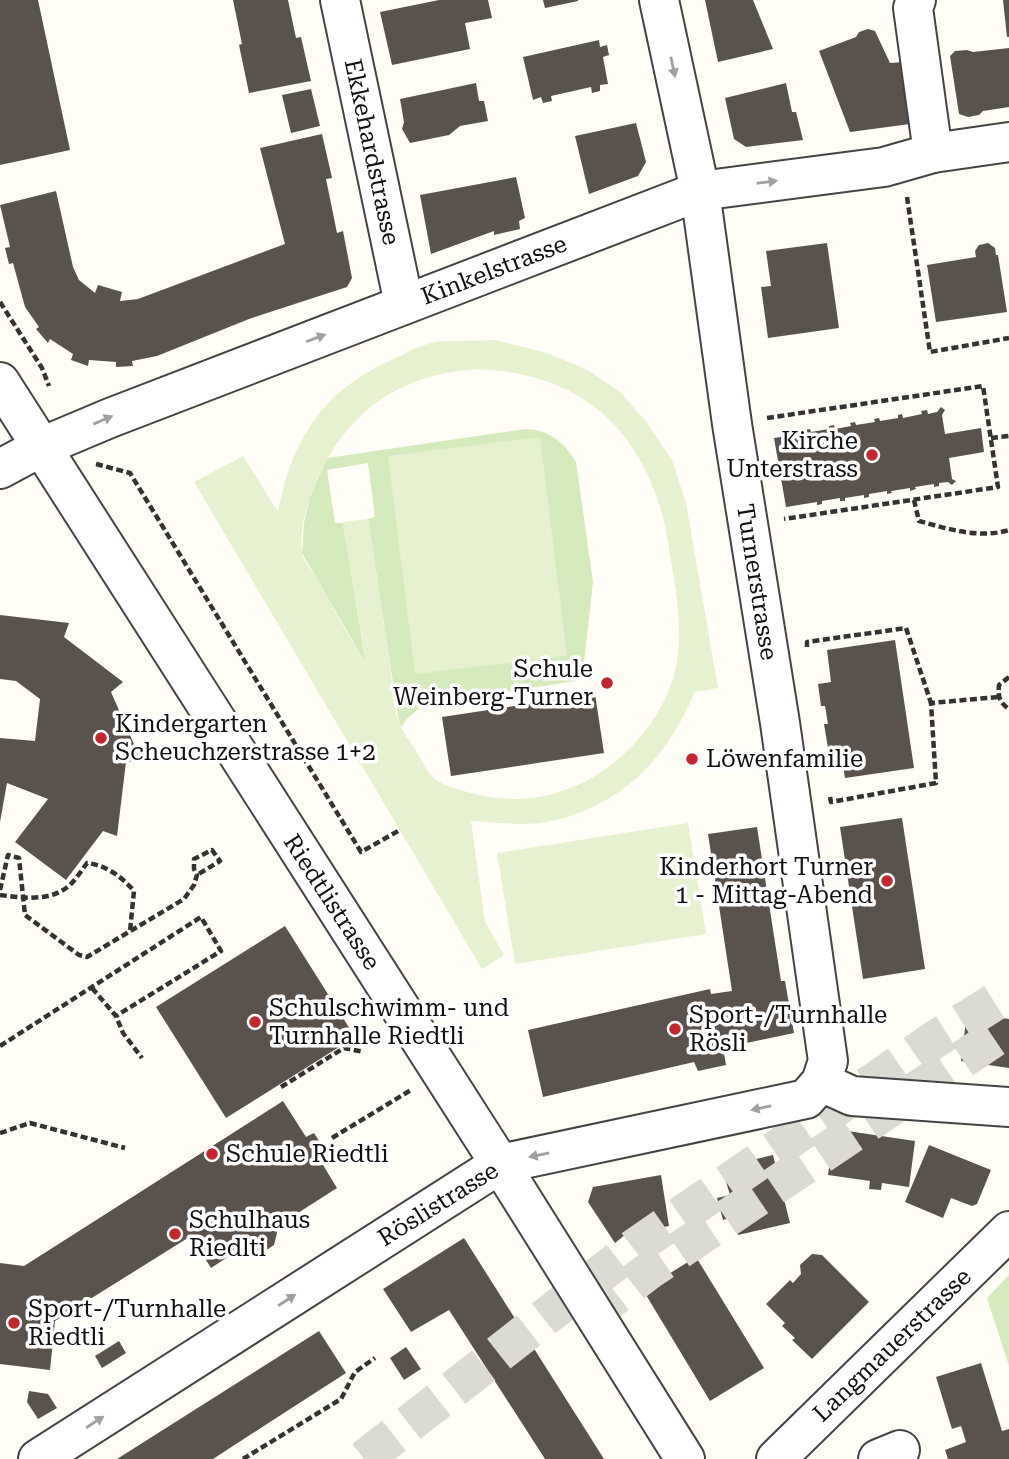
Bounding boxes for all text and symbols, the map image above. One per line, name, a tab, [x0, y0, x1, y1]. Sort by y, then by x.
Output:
street label: Ekkehardstrasse	[339, 56, 405, 248]
one-way arrow	[668, 56, 679, 78]
one-way arrow	[756, 176, 778, 187]
street label: Kinkelstrasse	[417, 229, 571, 311]
one-way arrow	[305, 333, 326, 344]
one-way arrow	[93, 415, 114, 426]
place label: Kirche Unterstrass	[726, 427, 858, 483]
marker: Kirche Unterstrass	[864, 447, 880, 463]
street label: Turnerstrasse	[731, 502, 783, 662]
place label: Schule Weinberg-Turner	[393, 655, 593, 711]
marker: Schule Weinberg-Turner	[599, 675, 615, 691]
place label: Kindergarten Scheuchzerstrasse 1+2	[115, 710, 376, 766]
marker: Kindergarten Scheuchzerstrasse 1+2	[93, 730, 109, 746]
place label: Löwenfamilie	[706, 745, 863, 773]
marker: Löwenfamilie	[684, 751, 700, 767]
street label: Riedtlistrasse	[278, 829, 386, 975]
place label: Kinderhort Turner 1 - Mittag-Abend	[659, 853, 873, 909]
marker: Kinderhort Turner 1 - Mittag-Abend	[879, 873, 895, 889]
place label: Schulschwimm- und Turnhalle Riedtli	[269, 994, 509, 1050]
place label: Sport-/Turnhalle Rösli	[689, 1001, 887, 1057]
marker: Schulschwimm- und Turnhalle Riedtli	[247, 1014, 263, 1030]
marker: Sport-/Turnhalle Rösli	[667, 1021, 683, 1037]
one-way arrow	[750, 1103, 772, 1114]
place label: Schule Riedtli	[226, 1140, 389, 1168]
marker: Schule Riedtli	[204, 1146, 220, 1162]
one-way arrow	[528, 1150, 550, 1161]
street label: Röslistrasse	[373, 1156, 503, 1252]
place label: Schulhaus Riedlti	[189, 1206, 310, 1262]
marker: Schulhaus Riedlti	[167, 1226, 183, 1242]
street label: Langmauerstrasse	[807, 1262, 977, 1428]
one-way arrow	[277, 1293, 297, 1306]
place label: Sport-/Turnhalle Riedtli	[28, 1295, 226, 1351]
marker: Sport-/Turnhalle Riedtli	[6, 1315, 22, 1331]
one-way arrow	[86, 1416, 105, 1429]

